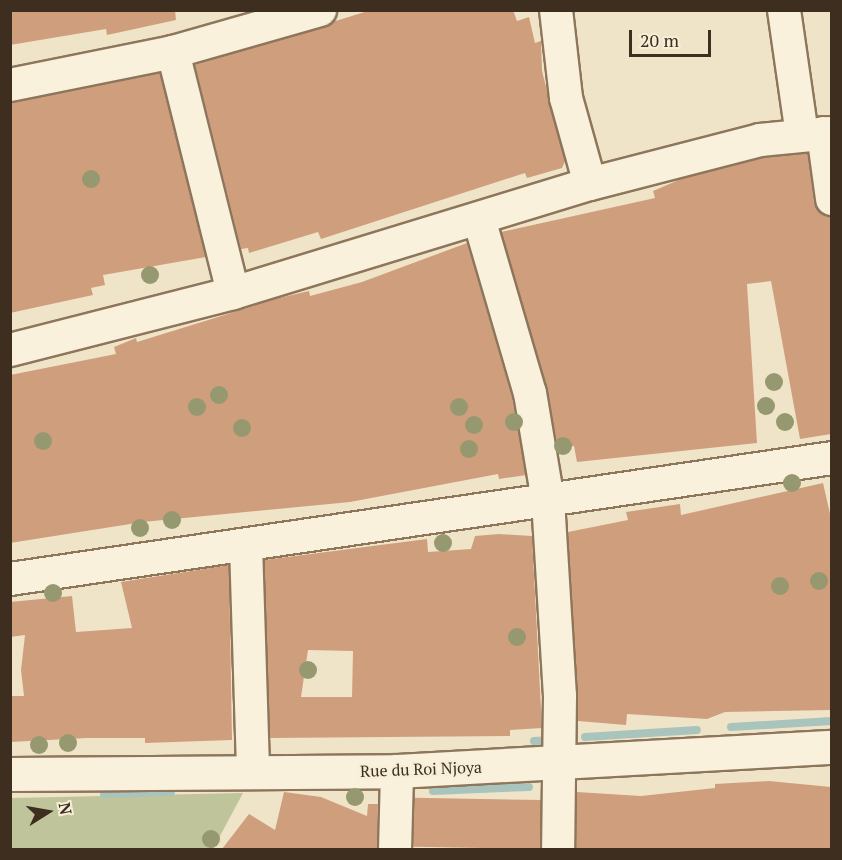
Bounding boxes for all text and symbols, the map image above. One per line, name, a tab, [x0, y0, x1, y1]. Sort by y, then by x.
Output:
scale bar	[632, 18, 714, 56]
text: 20 m	[640, 28, 679, 52]
street label: Rue du Roi Njoya	[360, 757, 482, 781]
north arrow	[18, 782, 78, 842]
text: N	[54, 801, 78, 817]

